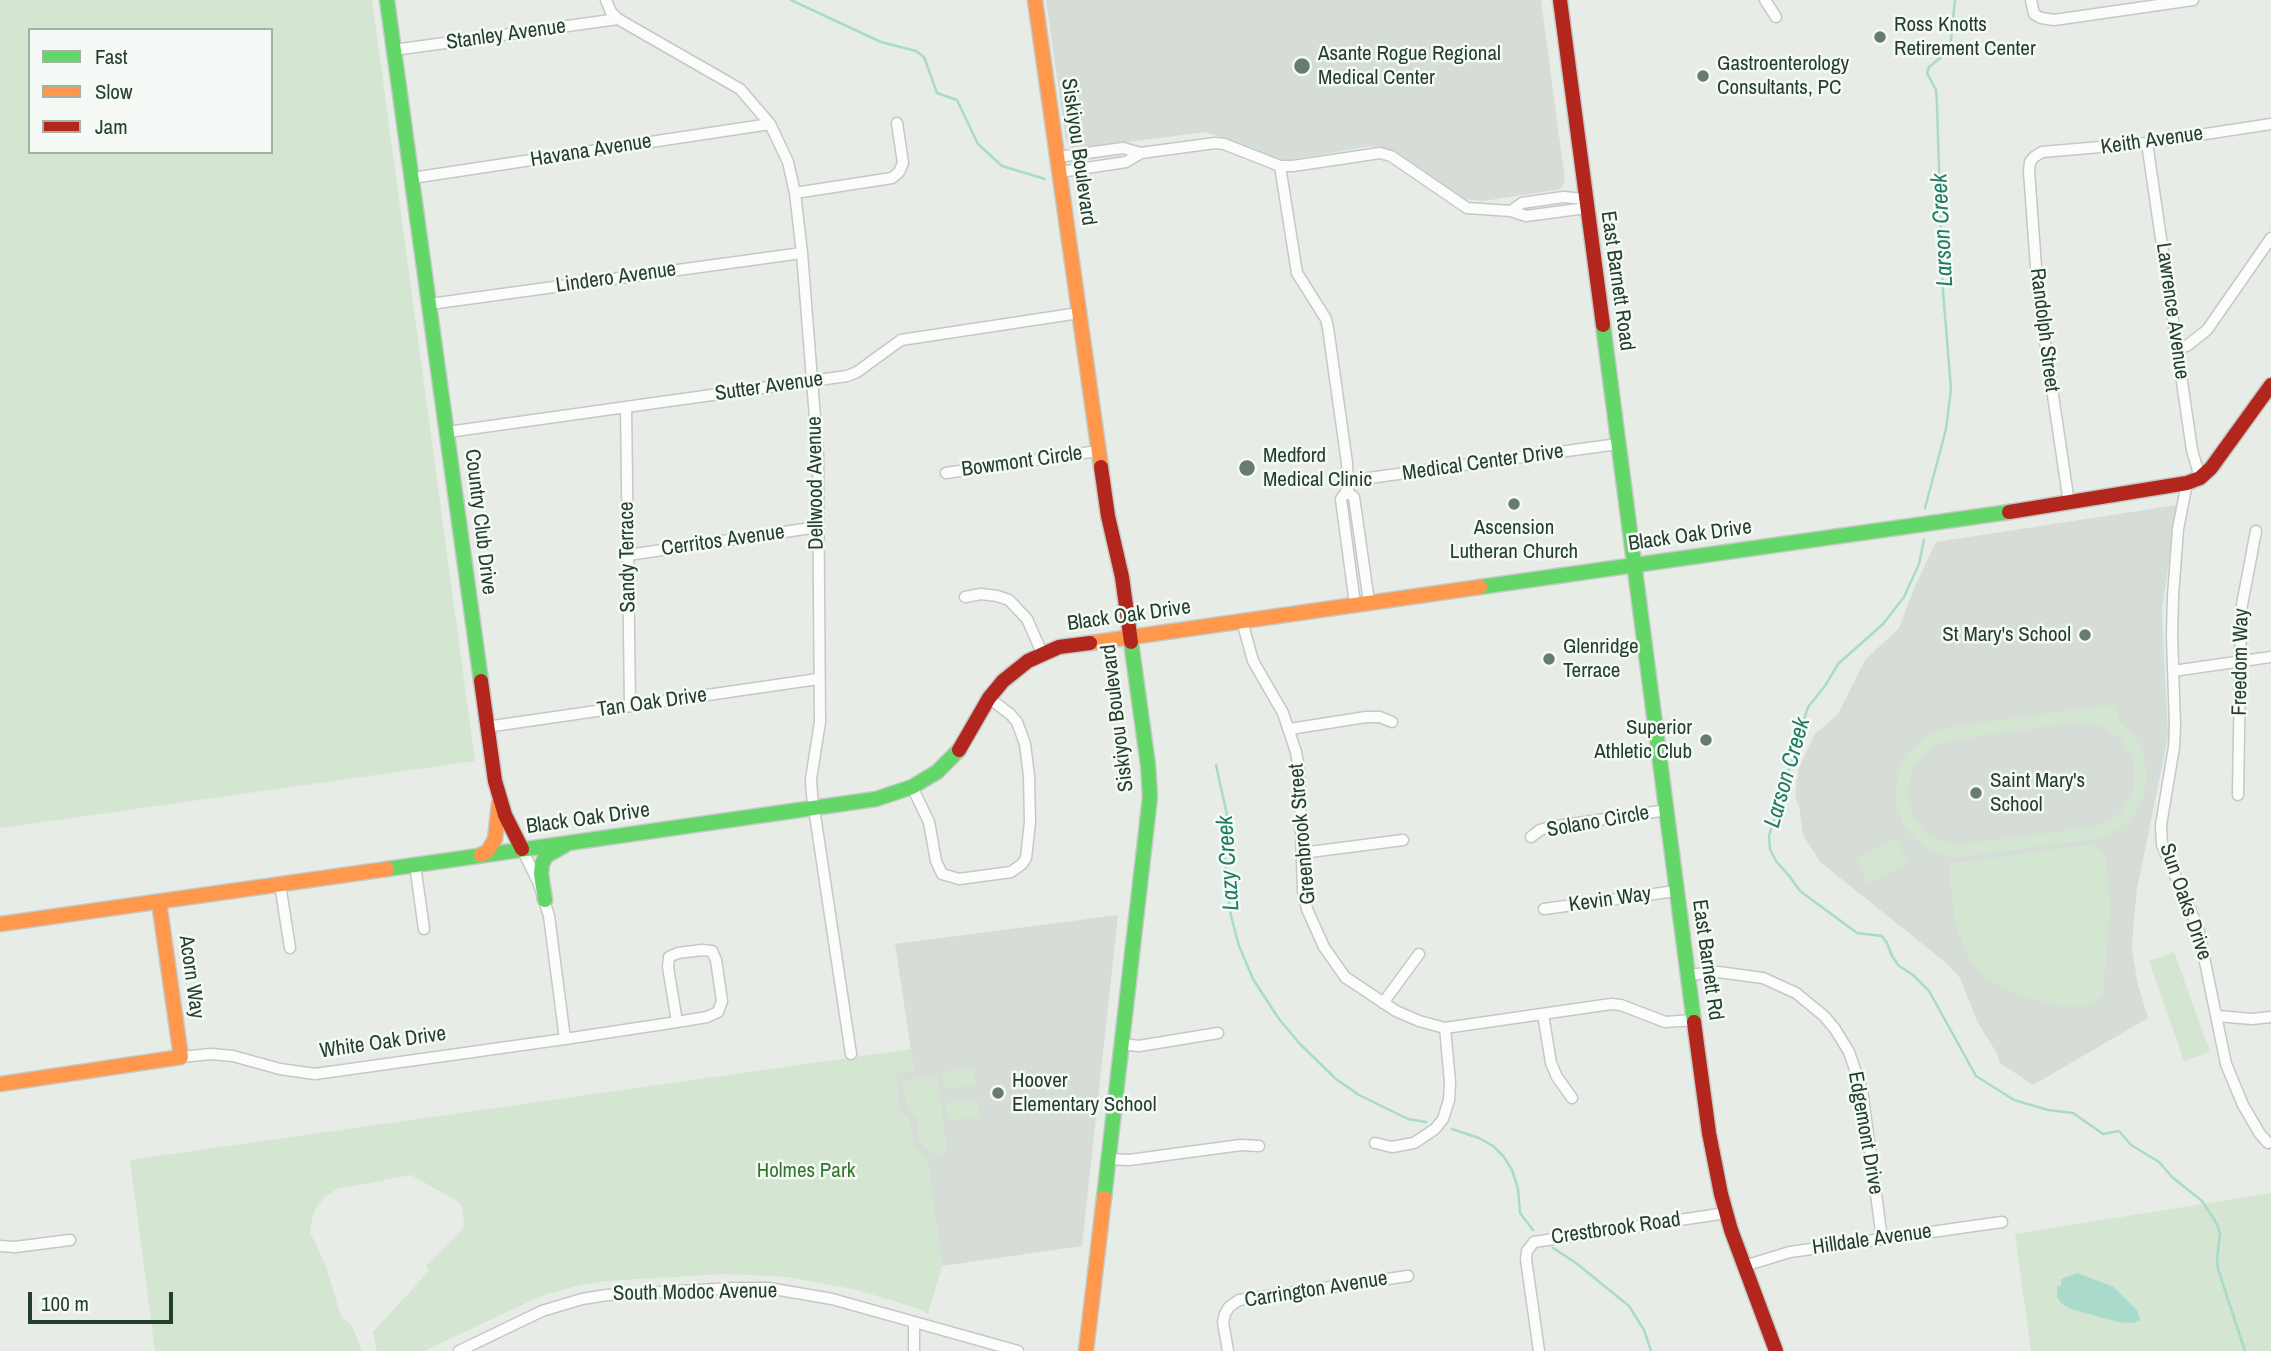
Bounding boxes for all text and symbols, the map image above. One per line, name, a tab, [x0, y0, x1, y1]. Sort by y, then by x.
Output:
place label: Ross Knotts Retirement Center	[1894, 12, 2036, 62]
street label: Stanley Avenue	[445, 14, 567, 56]
legend	[28, 28, 273, 154]
marker: Ross Knotts Retirement Center	[1872, 29, 1888, 45]
place label: Asante Rogue Regional Medical Center	[1318, 41, 1501, 91]
text: Fast	[95, 42, 128, 71]
place label: Gastroenterology Consultants, PC	[1717, 51, 1849, 101]
marker: Asante Rogue Regional Medical Center	[1292, 56, 1312, 76]
marker: Gastroenterology Consultants, PC	[1695, 68, 1711, 84]
text: Slow	[95, 77, 132, 106]
street label: Siskiyou Boulevard	[1055, 77, 1101, 227]
text: Jam	[95, 112, 128, 141]
street label: Keith Avenue	[2099, 121, 2205, 161]
street label: Havana Avenue	[529, 129, 653, 173]
water label: Larson Creek	[1926, 173, 1960, 287]
street label: East Barnett Road	[1595, 210, 1639, 352]
street label: Lawrence Avenue	[2150, 241, 2194, 381]
street label: Lindero Avenue	[554, 257, 678, 299]
street label: Randolph Street	[2024, 267, 2064, 393]
street label: Sutter Avenue	[713, 367, 825, 407]
street label: Dellwood Avenue	[802, 416, 830, 550]
street label: Medical Center Drive	[1401, 439, 1565, 487]
street label: Bowmont Circle	[960, 441, 1084, 483]
place label: Medford Medical Clinic	[1263, 443, 1372, 493]
street label: Country Club Drive	[459, 448, 501, 596]
marker: Medford Medical Clinic	[1237, 458, 1257, 478]
marker: Ascension Lutheran Church	[1506, 496, 1522, 512]
street label: Sandy Terrace	[614, 501, 642, 613]
place label: Ascension Lutheran Church	[1450, 515, 1578, 565]
street label: Black Oak Drive	[1627, 515, 1753, 557]
street label: Cerritos Avenue	[660, 520, 786, 562]
street label: Black Oak Drive	[1066, 595, 1192, 637]
street label: Freedom Way	[2227, 608, 2255, 716]
place label: St Mary's School	[1942, 622, 2071, 648]
marker: St Mary's School	[2077, 627, 2093, 643]
place label: Glenridge Terrace	[1563, 634, 1639, 684]
street label: Siskiyou Boulevard	[1096, 643, 1140, 793]
marker: Glenridge Terrace	[1541, 651, 1557, 667]
street label: Tan Oak Drive	[596, 683, 708, 723]
place label: Superior Athletic Club	[1594, 715, 1692, 765]
water label: Larson Creek	[1759, 715, 1817, 831]
marker: Superior Athletic Club	[1698, 732, 1714, 748]
street label: Greenbrook Street	[1284, 762, 1322, 906]
place label: Saint Mary's School	[1990, 768, 2085, 818]
marker: Saint Mary's School	[1968, 785, 1984, 801]
street label: Black Oak Drive	[525, 798, 651, 840]
street label: Solano Circle	[1545, 801, 1651, 843]
water label: Lazy Creek	[1212, 814, 1246, 912]
street label: Sun Oaks Drive	[2153, 840, 2217, 964]
street label: Kevin Way	[1567, 882, 1653, 918]
street label: East Barnett Rd	[1686, 898, 1728, 1022]
street label: Acorn Way	[173, 934, 209, 1020]
street label: White Oak Drive	[318, 1022, 448, 1064]
place label: Hoover Elementary School	[1012, 1068, 1157, 1118]
street label: Edgemont Drive	[1842, 1070, 1888, 1196]
marker: Hoover Elementary School	[990, 1085, 1006, 1101]
park label: Holmes Park	[757, 1158, 855, 1184]
street label: Crestbrook Road	[1550, 1207, 1682, 1251]
street label: Hilldale Avenue	[1811, 1219, 1933, 1261]
street label: Carrington Avenue	[1243, 1266, 1389, 1314]
scale bar	[32, 1278, 177, 1322]
street label: South Modoc Avenue	[613, 1279, 777, 1307]
text: 100 m	[41, 1289, 89, 1318]

